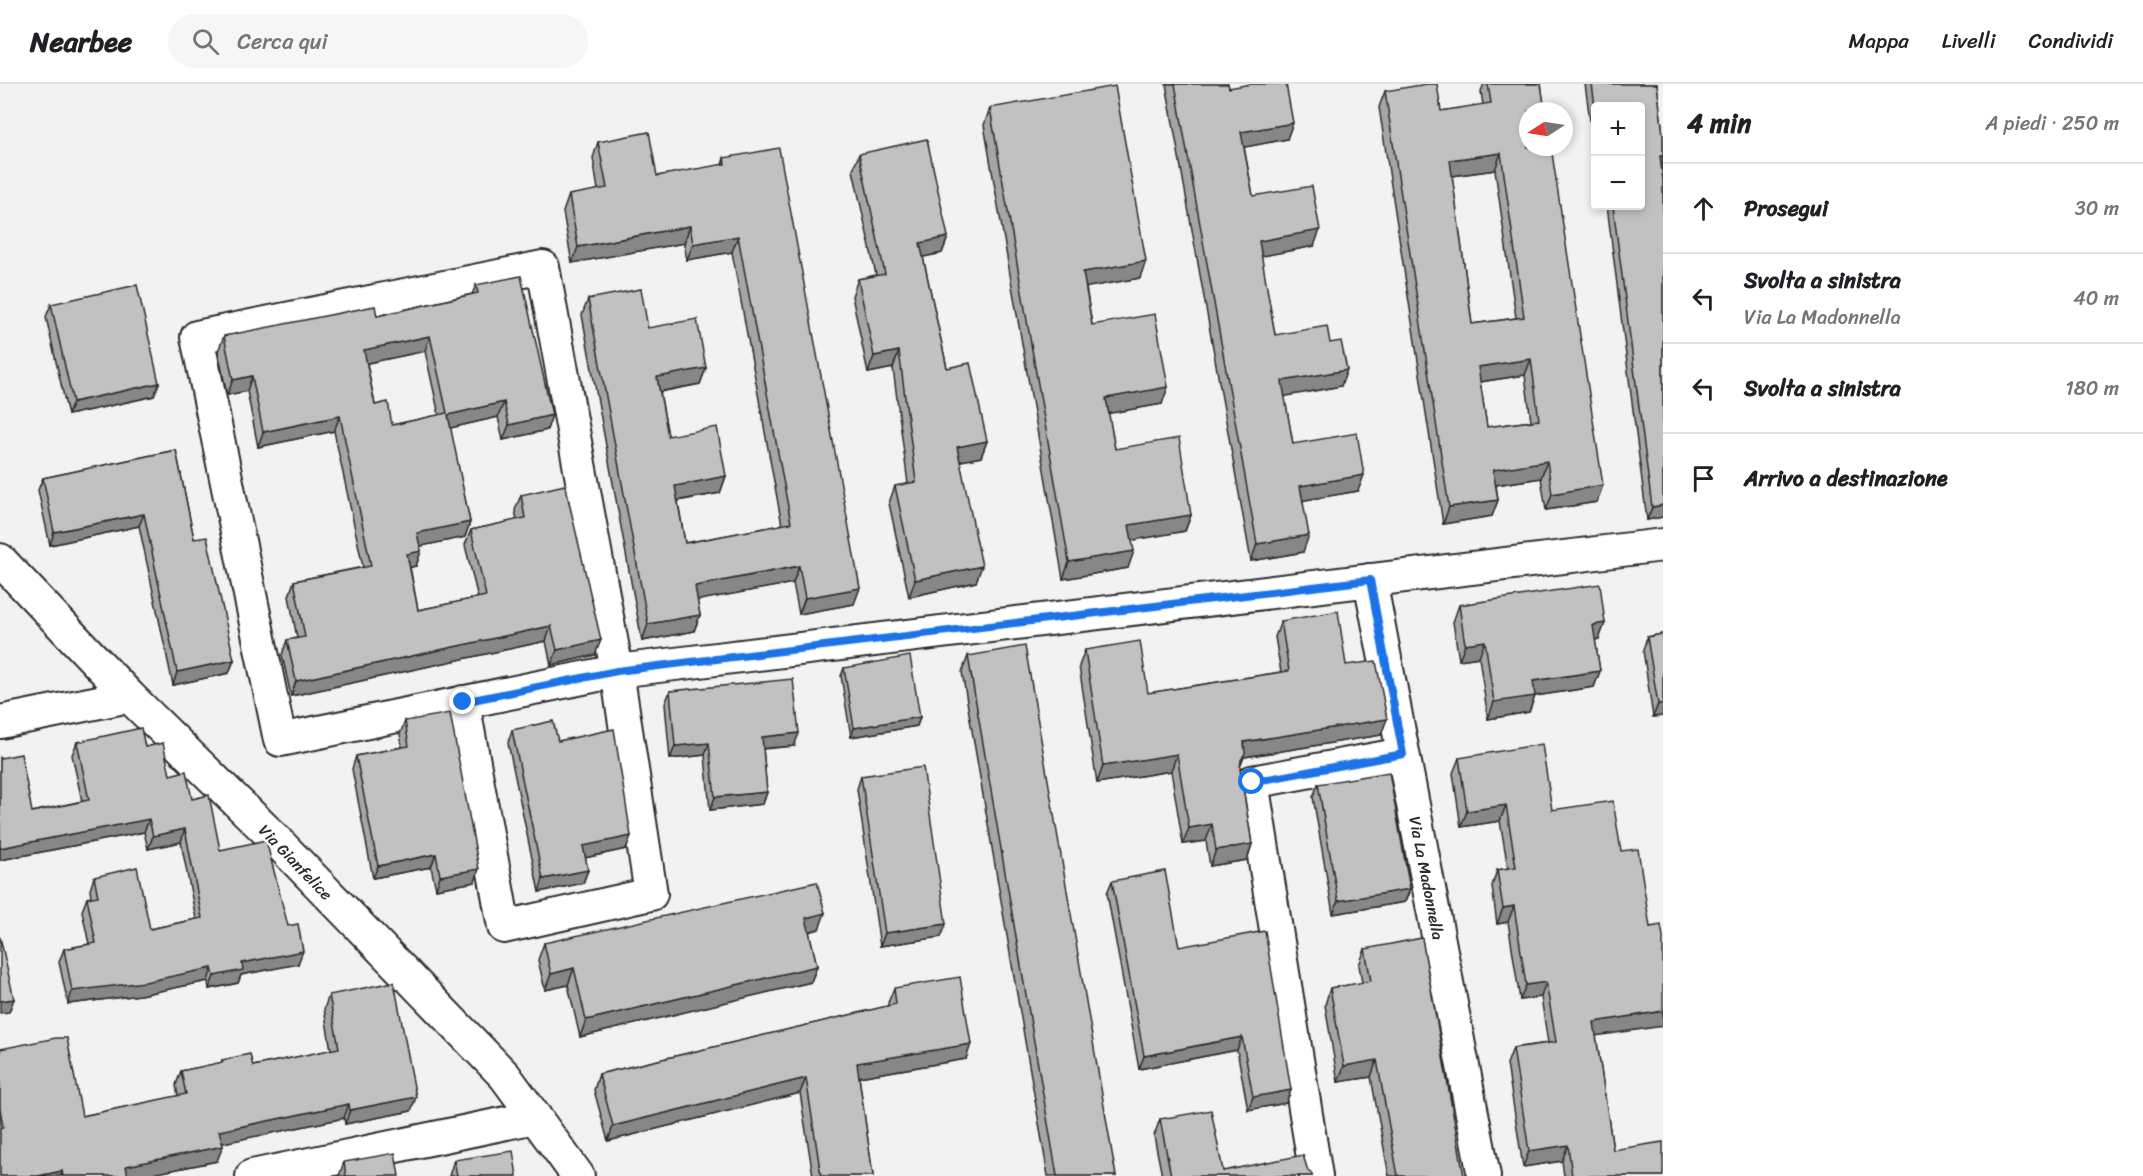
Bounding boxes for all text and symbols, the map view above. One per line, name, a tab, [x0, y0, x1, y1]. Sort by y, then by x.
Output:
search box	[168, 14, 588, 68]
text: Nearbee	[30, 17, 132, 66]
text: Cerca qui	[237, 22, 328, 61]
text: Mappa	[1848, 22, 1909, 60]
text: Livelli	[1942, 22, 1996, 60]
text: Condividi	[2029, 22, 2113, 60]
icon: search	[189, 25, 222, 58]
text: 4 min	[1687, 100, 1751, 146]
north arrow	[1519, 102, 1573, 156]
map controls	[1591, 102, 1645, 210]
button: +	[1591, 102, 1645, 156]
text: A piedi · 250 m	[1986, 106, 2119, 141]
button: −	[1591, 156, 1645, 210]
text: Prosegui	[1744, 189, 1828, 228]
text: 30 m	[2075, 191, 2119, 226]
icon: ahead	[1687, 192, 1720, 225]
text: Svolta a sinistra	[1744, 261, 1901, 300]
text: 40 m	[2073, 281, 2119, 316]
icon: left	[1687, 282, 1720, 315]
text: Via La Madonnella	[1744, 300, 1901, 335]
text: Svolta a sinistra	[1744, 369, 1901, 408]
text: 180 m	[2065, 371, 2119, 406]
icon: left	[1687, 372, 1720, 405]
text: Arrivo a destinazione	[1744, 459, 1948, 498]
icon: arrive	[1687, 462, 1720, 495]
route end	[449, 688, 475, 714]
route start	[1238, 768, 1264, 794]
street label: Via La Madonnella	[1400, 814, 1453, 942]
street label: Via Gianfelice	[251, 817, 340, 907]

